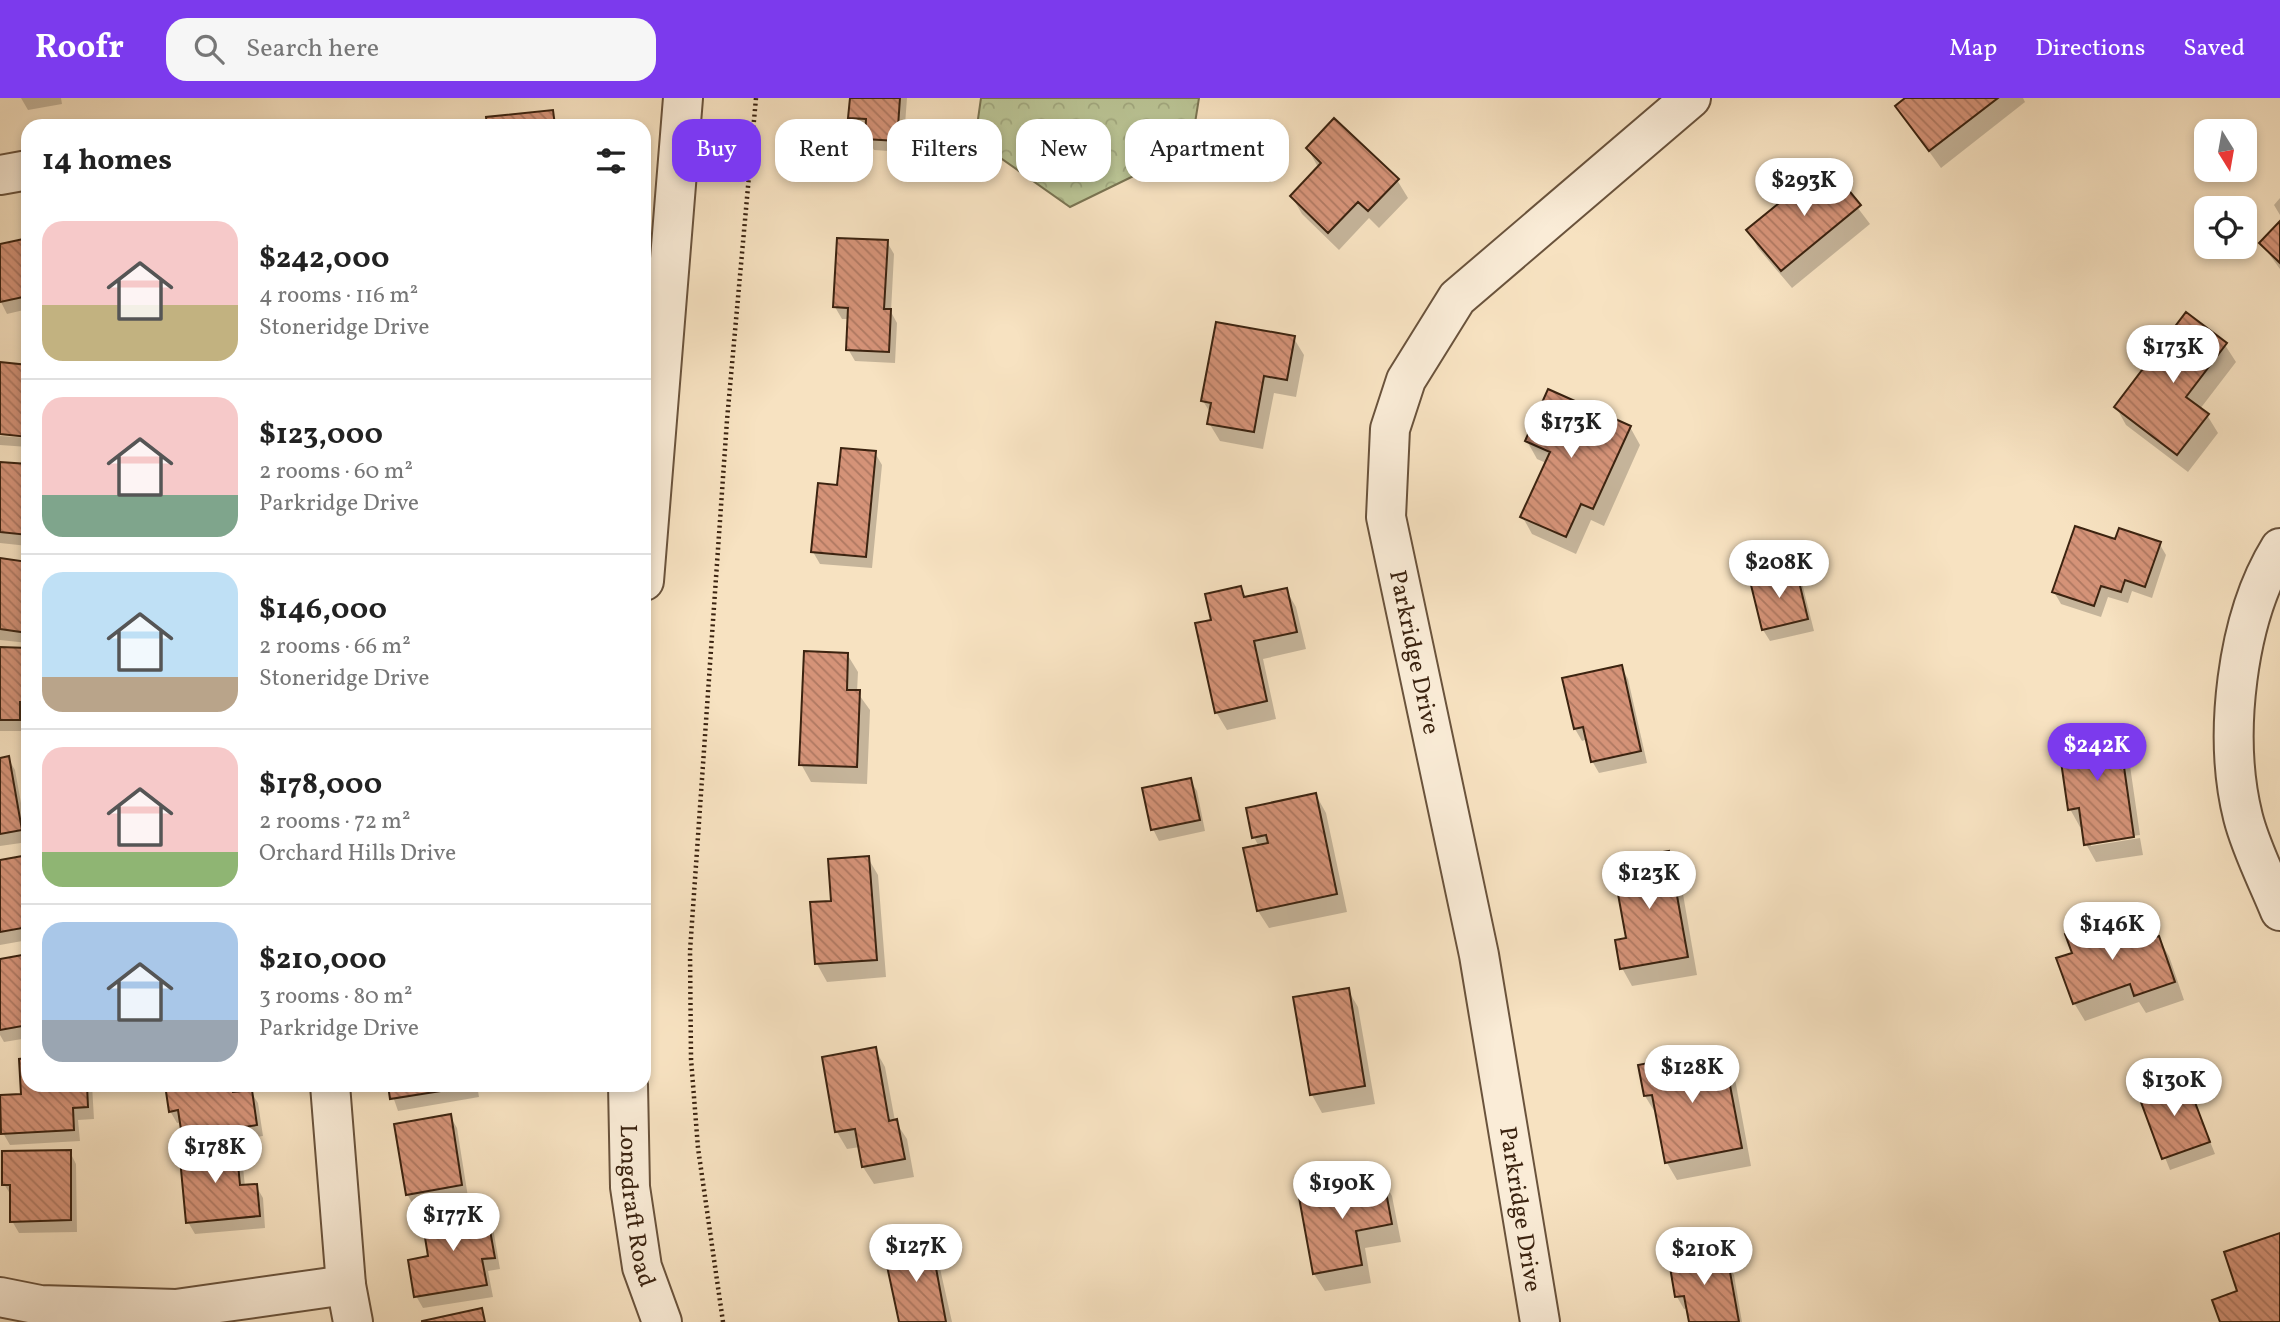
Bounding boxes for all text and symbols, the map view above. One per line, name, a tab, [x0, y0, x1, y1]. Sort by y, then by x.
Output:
search box	[166, 18, 656, 81]
text: Roofr	[35, 26, 124, 72]
icon: search	[190, 30, 228, 68]
text: Search here	[246, 31, 379, 67]
text: Map	[1949, 32, 1997, 66]
text: Directions	[2035, 32, 2145, 66]
text: Saved	[2183, 32, 2245, 66]
chip: Buy	[672, 119, 761, 182]
chip: Rent	[775, 119, 873, 182]
chip: Filters	[887, 119, 1002, 182]
chip: New	[1016, 119, 1111, 182]
chip: Apartment	[1125, 119, 1289, 182]
north arrow	[2194, 119, 2258, 182]
map controls	[2194, 119, 2257, 259]
text: 14 homes	[42, 140, 172, 182]
icon: filters	[592, 142, 630, 180]
pin: $293K	[1755, 158, 1853, 218]
text: $293K	[1771, 165, 1837, 197]
button: locate	[2194, 196, 2257, 259]
text: $242,000	[259, 238, 389, 280]
icon: home	[98, 249, 182, 333]
text: 4 rooms · 116 m²	[259, 280, 418, 312]
text: Stoneridge Drive	[259, 312, 429, 344]
pin: $173K	[2124, 326, 2222, 385]
text: $173K	[2142, 332, 2204, 364]
pin: $173K	[1522, 400, 1620, 460]
text: $173K	[1540, 407, 1602, 439]
text: $123,000	[259, 414, 383, 456]
icon: home	[98, 425, 182, 509]
text: 2 rooms · 60 m²	[259, 456, 413, 488]
text: Parkridge Drive	[259, 488, 419, 520]
pin: $208K	[1730, 540, 1828, 600]
text: $208K	[1745, 547, 1813, 579]
street label: Parkridge Drive	[1379, 567, 1447, 738]
text: $146,000	[259, 589, 387, 631]
icon: home	[98, 600, 182, 684]
text: 2 rooms · 66 m²	[259, 631, 411, 663]
text: Stoneridge Drive	[259, 663, 429, 695]
pin: $242K	[2048, 724, 2146, 783]
text: $242K	[2063, 730, 2131, 762]
text: $178,000	[259, 764, 382, 806]
icon: home	[98, 775, 182, 859]
text: 2 rooms · 72 m²	[259, 806, 410, 838]
text: Orchard Hills Drive	[259, 838, 456, 870]
pin: $123K	[1600, 852, 1698, 911]
text: $123K	[1618, 858, 1680, 890]
pin: $146K	[2063, 902, 2161, 962]
text: $146K	[2079, 909, 2145, 941]
text: $210,000	[259, 939, 387, 981]
icon: home	[98, 950, 182, 1034]
text: 3 rooms · 80 m²	[259, 981, 412, 1013]
text: Parkridge Drive	[259, 1013, 419, 1045]
pin: $128K	[1643, 1046, 1741, 1105]
text: $128K	[1660, 1052, 1724, 1084]
pin: $130K	[2125, 1058, 2223, 1118]
text: $130K	[2142, 1065, 2206, 1097]
street label: Longdraft Road	[610, 1124, 663, 1292]
street label: Parkridge Drive	[1489, 1124, 1549, 1294]
pin: $178K	[166, 1126, 264, 1185]
text: $178K	[184, 1132, 246, 1164]
pin: $190K	[1293, 1162, 1391, 1221]
text: $190K	[1309, 1168, 1375, 1200]
pin: $177K	[404, 1194, 502, 1253]
text: $177K	[423, 1200, 483, 1232]
pin: $127K	[867, 1224, 965, 1284]
pin: $210K	[1655, 1228, 1753, 1287]
text: $127K	[885, 1231, 947, 1263]
text: $210K	[1672, 1234, 1736, 1266]

